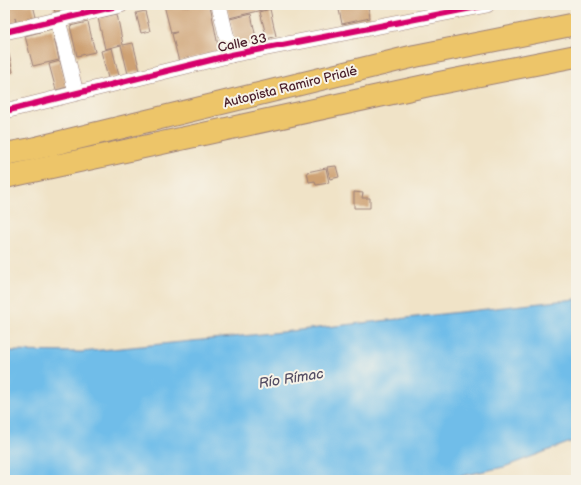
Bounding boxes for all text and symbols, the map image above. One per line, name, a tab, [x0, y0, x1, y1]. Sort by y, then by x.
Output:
street label: Calle 33	[216, 30, 268, 56]
street label: Autopista Ramiro Prialé	[222, 63, 359, 111]
water label: Río Rímac	[257, 365, 325, 392]

